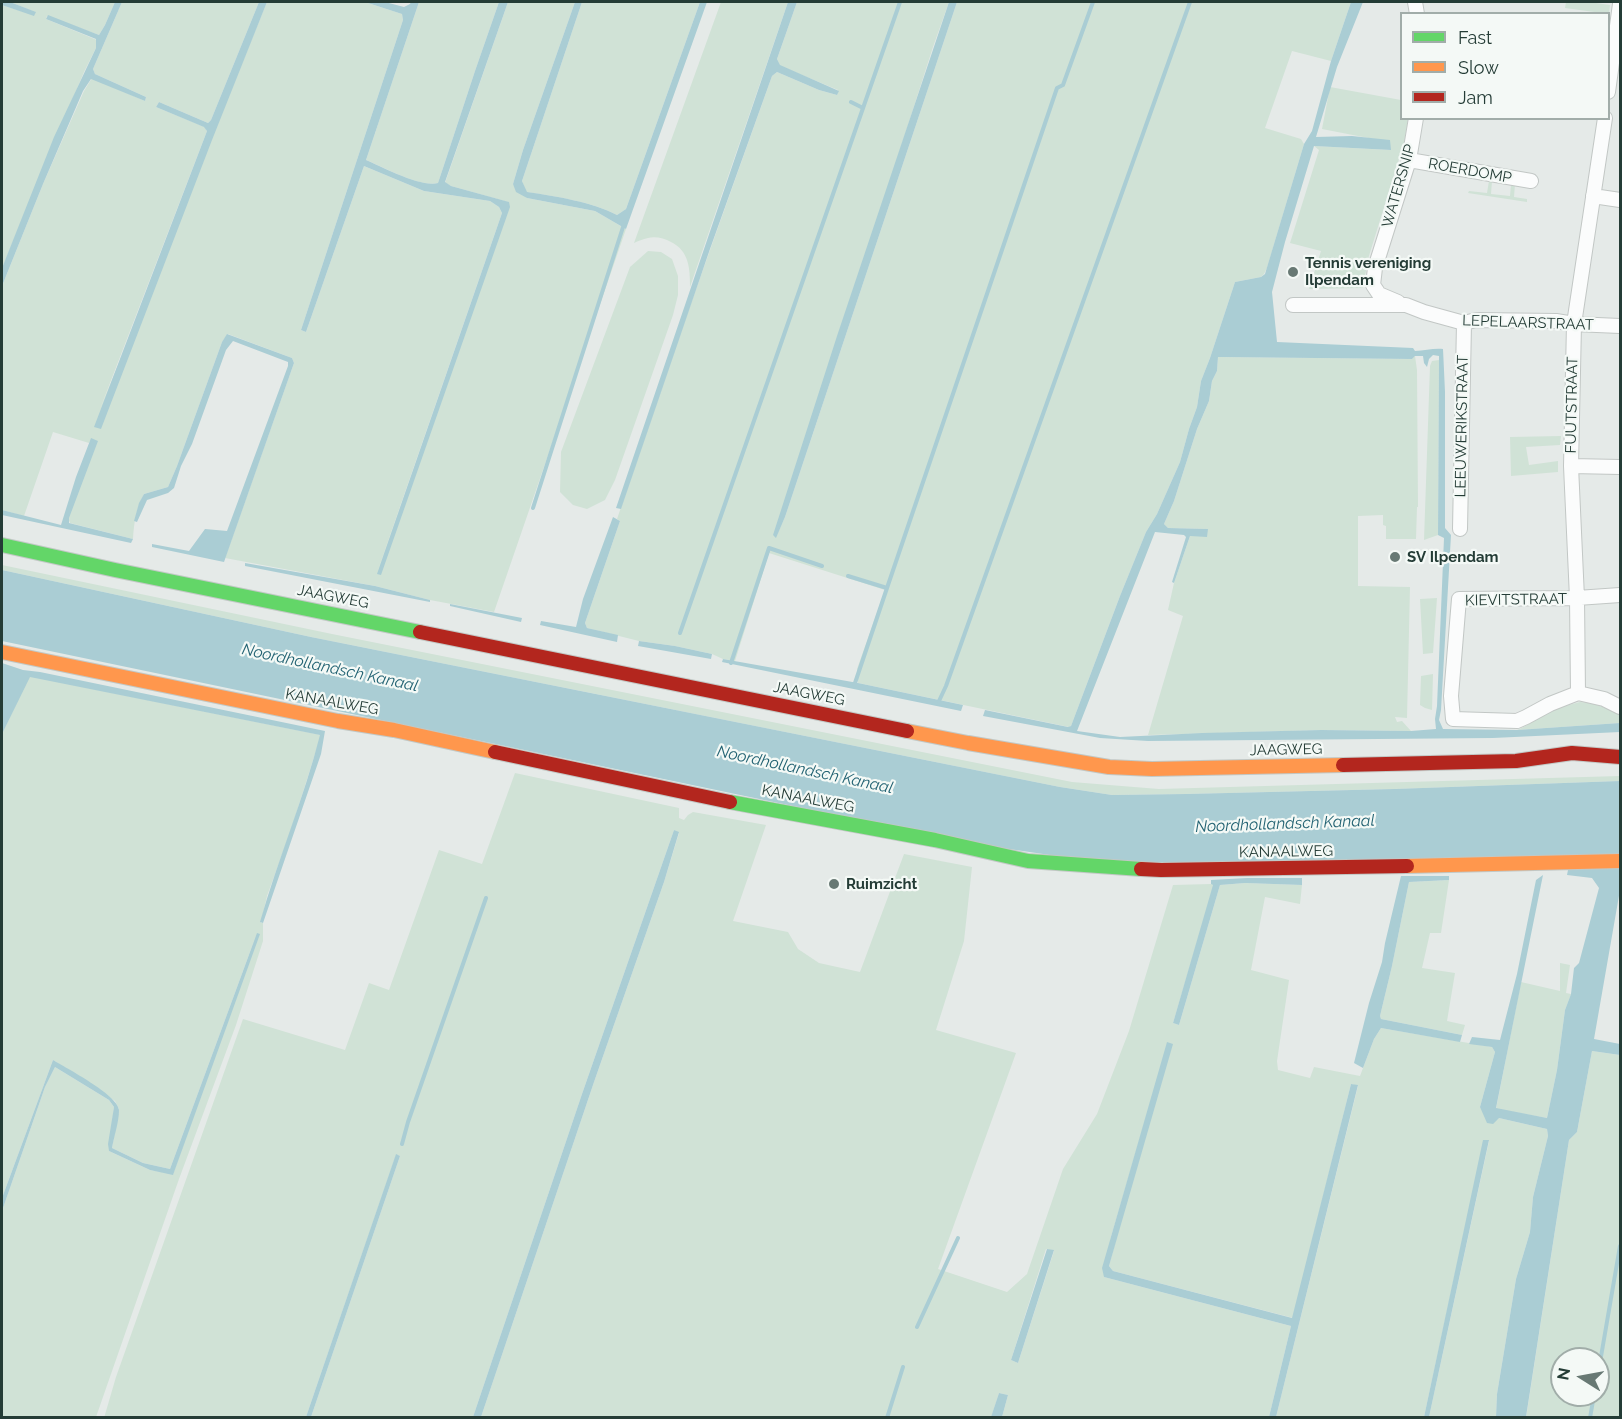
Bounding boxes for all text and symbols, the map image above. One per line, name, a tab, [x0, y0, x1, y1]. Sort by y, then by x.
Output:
legend	[1400, 12, 1610, 120]
text: Fast	[1458, 27, 1492, 48]
text: Slow	[1458, 57, 1499, 78]
text: Jam	[1458, 87, 1493, 108]
street label: WATERSNIP	[1379, 142, 1419, 230]
street label: ROERDOMP	[1427, 155, 1513, 187]
place label: Tennis vereniging Ilpendam	[1305, 254, 1431, 289]
marker: Tennis vereniging Ilpendam	[1286, 265, 1300, 279]
street label: LEPELAARSTRAAT	[1462, 312, 1594, 334]
street label: LEEUWERIKSTRAAT	[1452, 354, 1472, 498]
street label: FUUTSTRAAT	[1562, 356, 1582, 454]
place label: SV Ilpendam	[1407, 548, 1499, 566]
marker: SV Ilpendam	[1388, 550, 1402, 564]
street label: JAAGWEG	[296, 581, 370, 613]
street label: KIEVITSTRAAT	[1465, 590, 1567, 610]
water label: Noordhollandsch Kanaal	[240, 640, 420, 696]
street label: JAAGWEG	[772, 678, 846, 710]
street label: KANAALWEG	[284, 685, 380, 719]
street label: JAAGWEG	[1250, 740, 1322, 760]
water label: Noordhollandsch Kanaal	[715, 742, 895, 798]
street label: KANAALWEG	[760, 781, 856, 817]
water label: Noordhollandsch Kanaal	[1195, 811, 1375, 837]
street label: KANAALWEG	[1239, 842, 1333, 862]
place label: Ruimzicht	[846, 875, 917, 893]
marker: Ruimzicht	[827, 877, 841, 891]
north arrow	[1550, 1347, 1610, 1407]
text: N	[1553, 1366, 1574, 1382]

